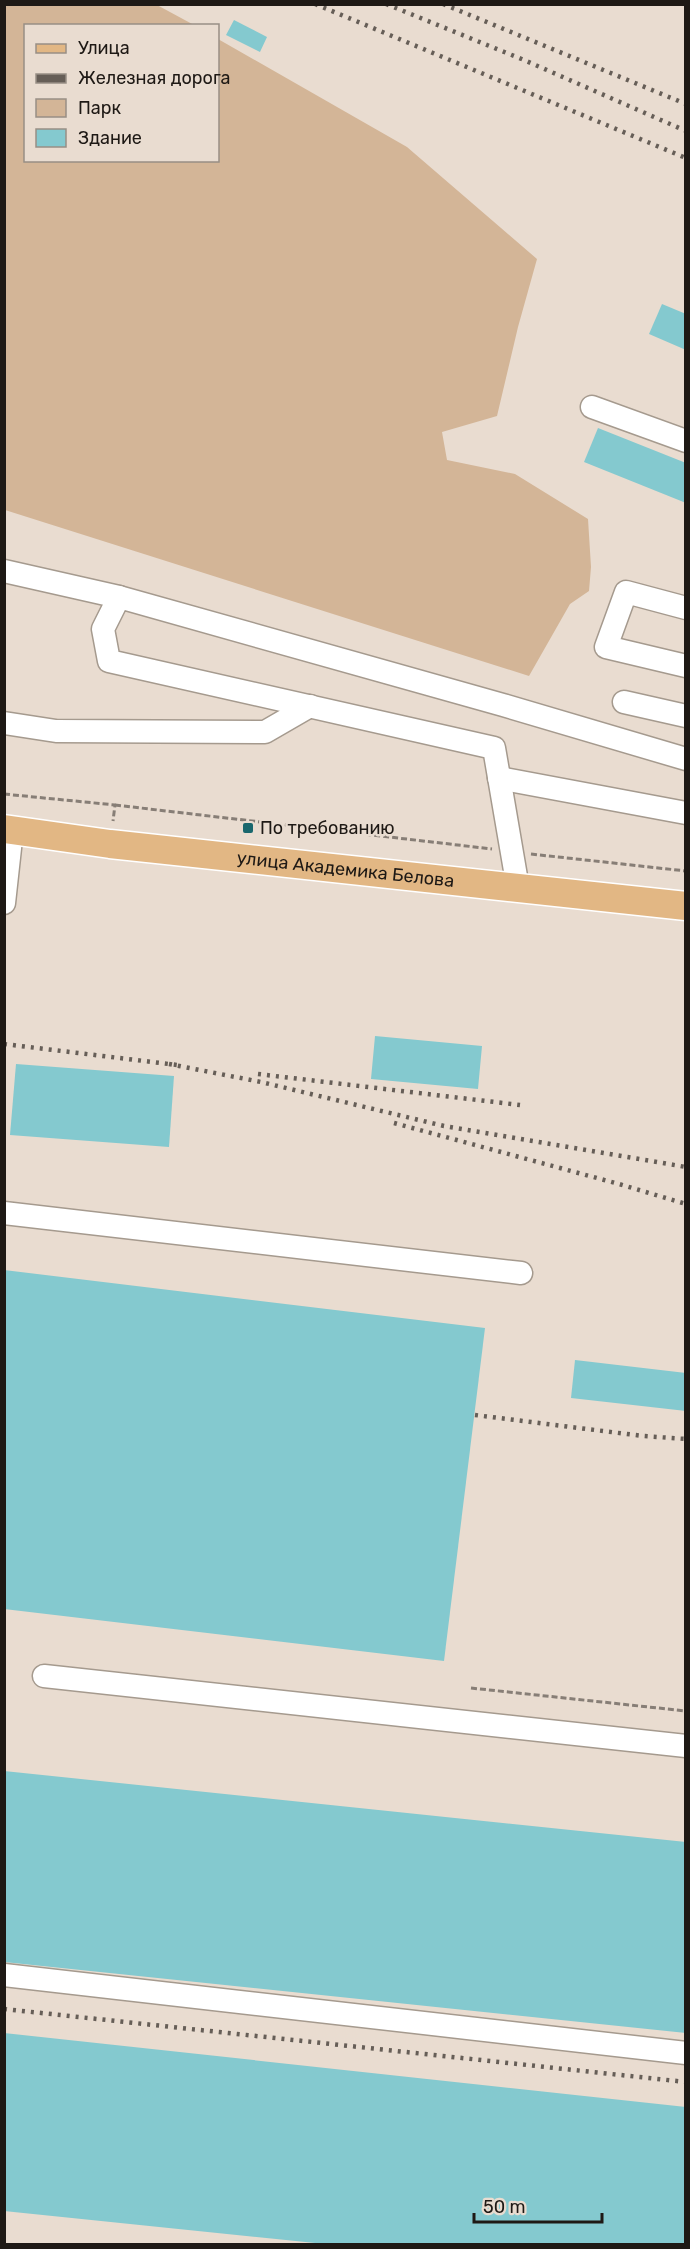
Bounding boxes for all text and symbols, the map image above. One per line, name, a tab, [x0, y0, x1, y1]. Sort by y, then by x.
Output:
legend	[24, 24, 219, 162]
text: Улица	[78, 37, 130, 59]
text: Железная дорога	[78, 67, 231, 89]
text: Парк	[78, 97, 122, 119]
text: Здание	[78, 127, 142, 149]
place label: По требованию	[260, 817, 395, 839]
marker: По требованию	[241, 821, 255, 835]
street label: улица Академика Белова	[236, 847, 455, 892]
scale bar	[474, 2186, 602, 2224]
text: 50 m	[483, 2196, 526, 2218]

